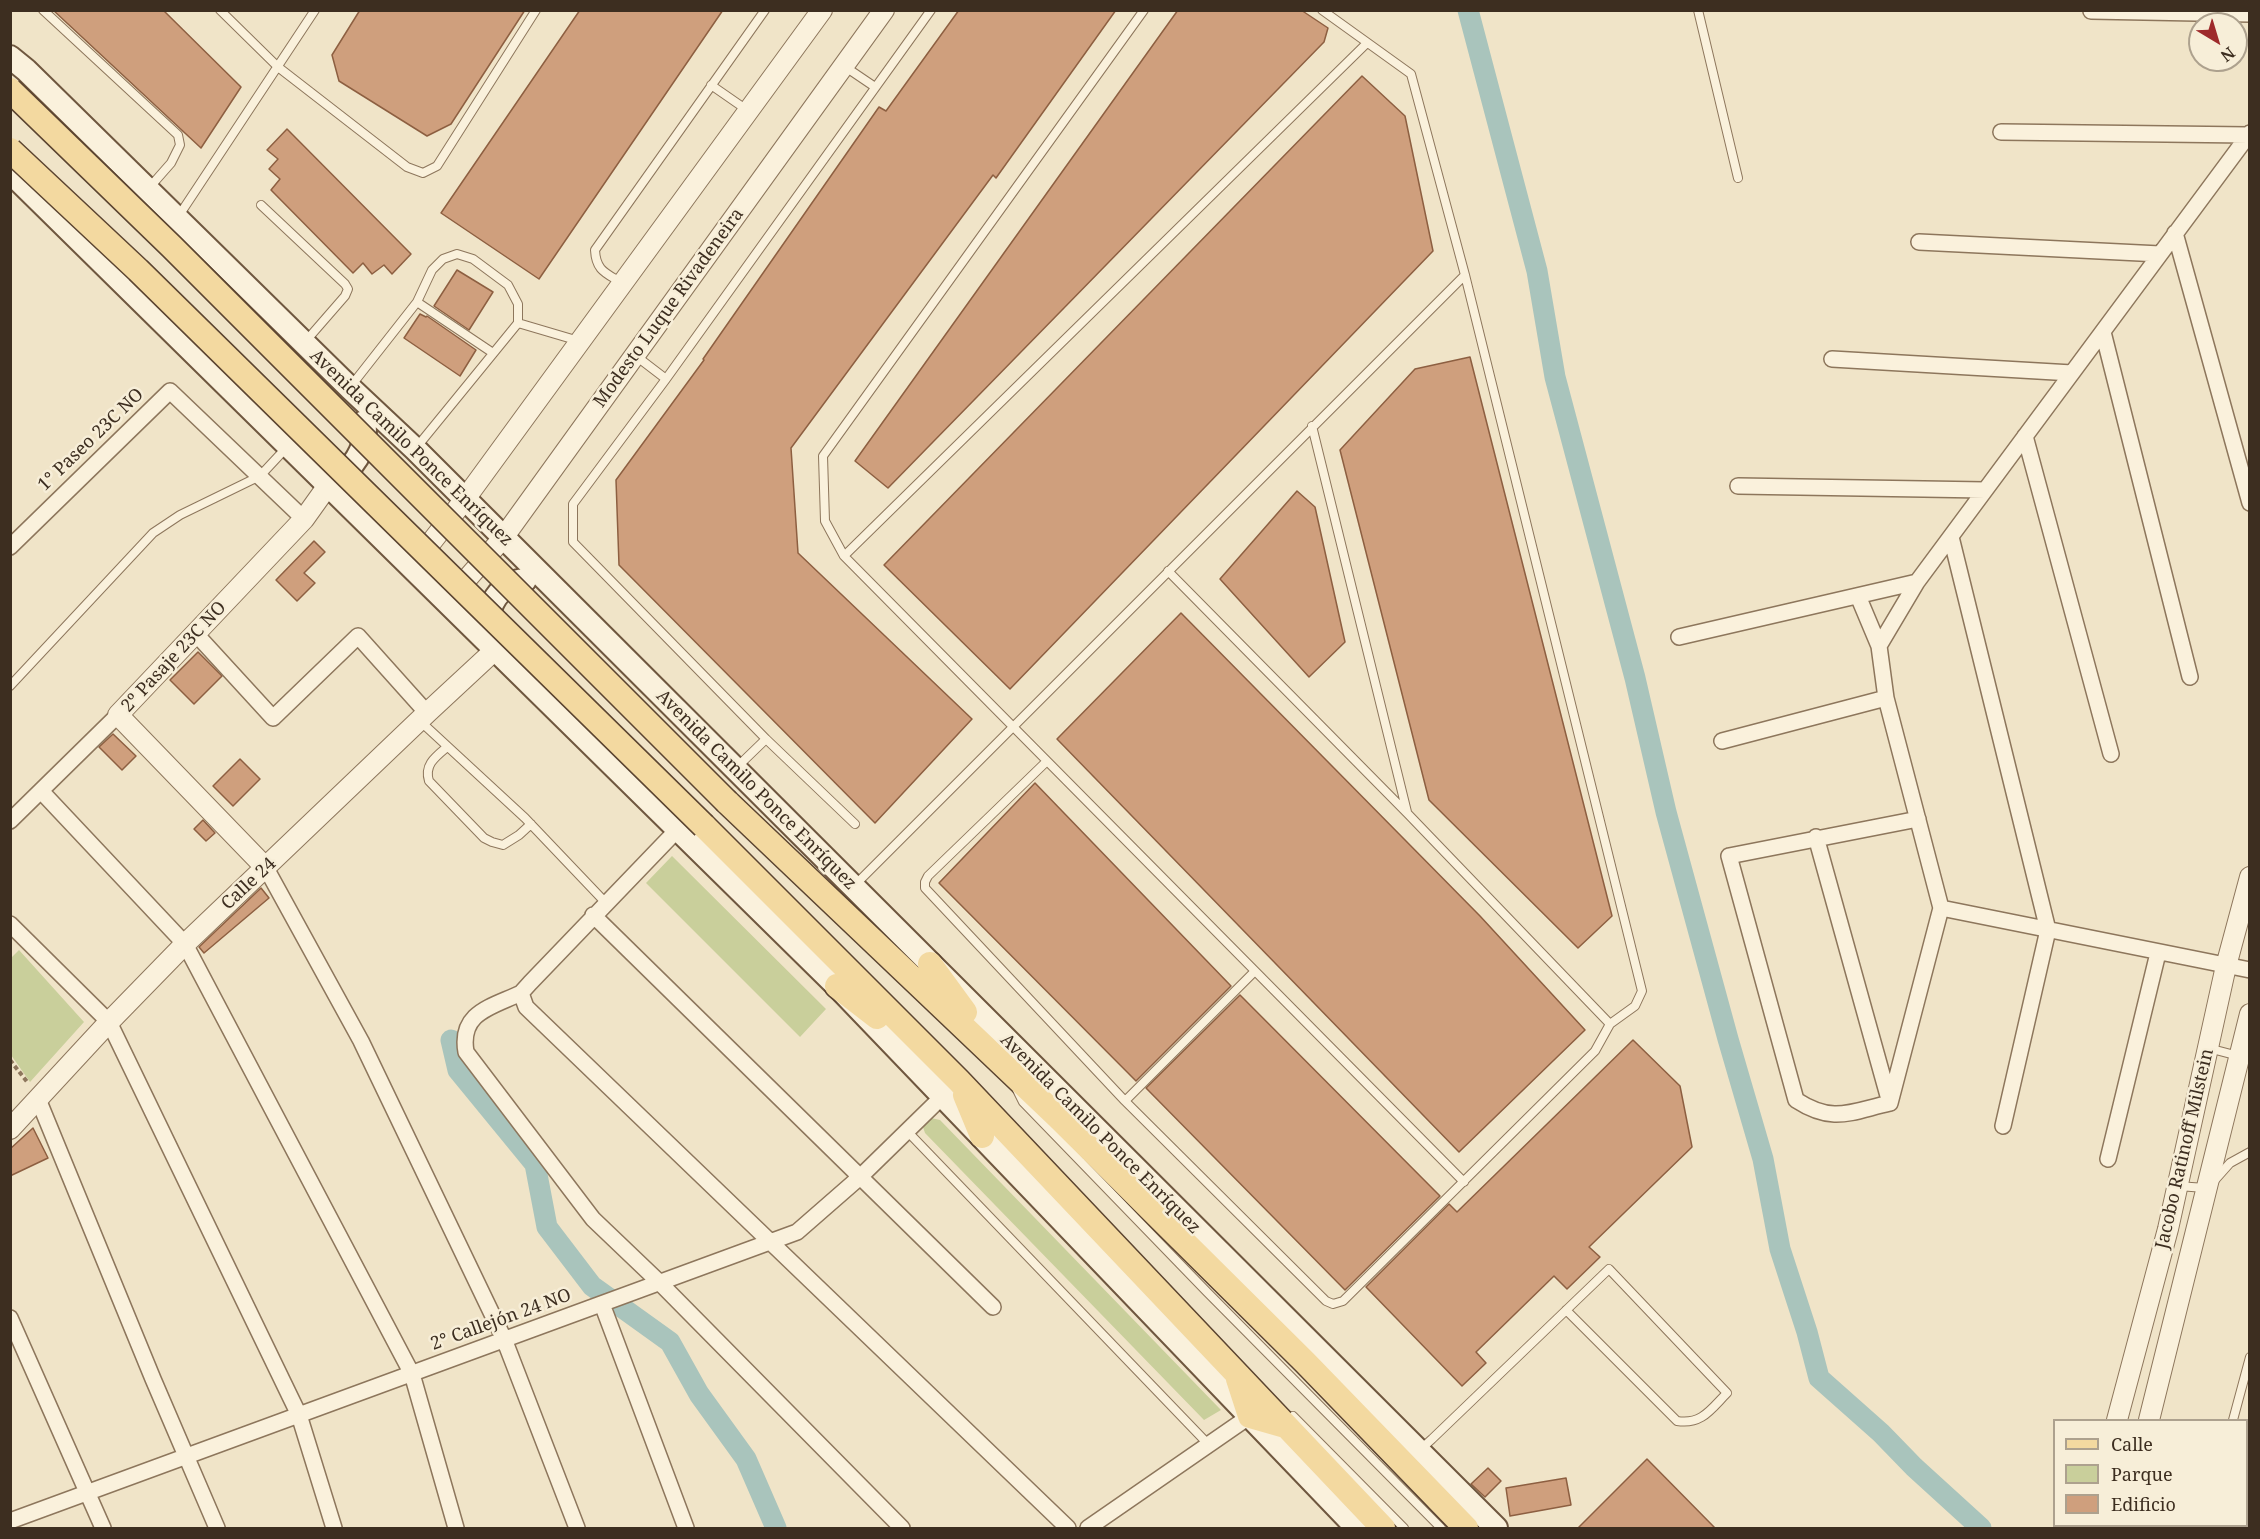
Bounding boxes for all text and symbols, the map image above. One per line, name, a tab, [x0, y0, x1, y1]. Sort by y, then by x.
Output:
north arrow	[2188, 12, 2248, 72]
text: N	[2216, 42, 2240, 67]
street label: Modesto Luque Rivadeneira	[589, 204, 749, 412]
street label: Avenida Camilo Ponce Enríquez	[305, 345, 517, 551]
street label: 1° Paseo 23C NO	[34, 384, 148, 496]
street label: 2º Pasaje 23C NO	[117, 597, 231, 717]
street label: Avenida Camilo Ponce Enríquez	[652, 686, 860, 894]
street label: Calle 24	[217, 853, 281, 915]
street label: Avenida Camilo Ponce Enríquez	[996, 1030, 1204, 1238]
street label: Jacobo Ratinoff Milstein	[2151, 1047, 2219, 1251]
street label: 2° Callejón 24 NO	[428, 1285, 574, 1355]
legend	[2053, 1419, 2248, 1527]
text: Calle	[2111, 1432, 2153, 1456]
text: Parque	[2111, 1462, 2173, 1486]
text: Edificio	[2111, 1492, 2176, 1516]

